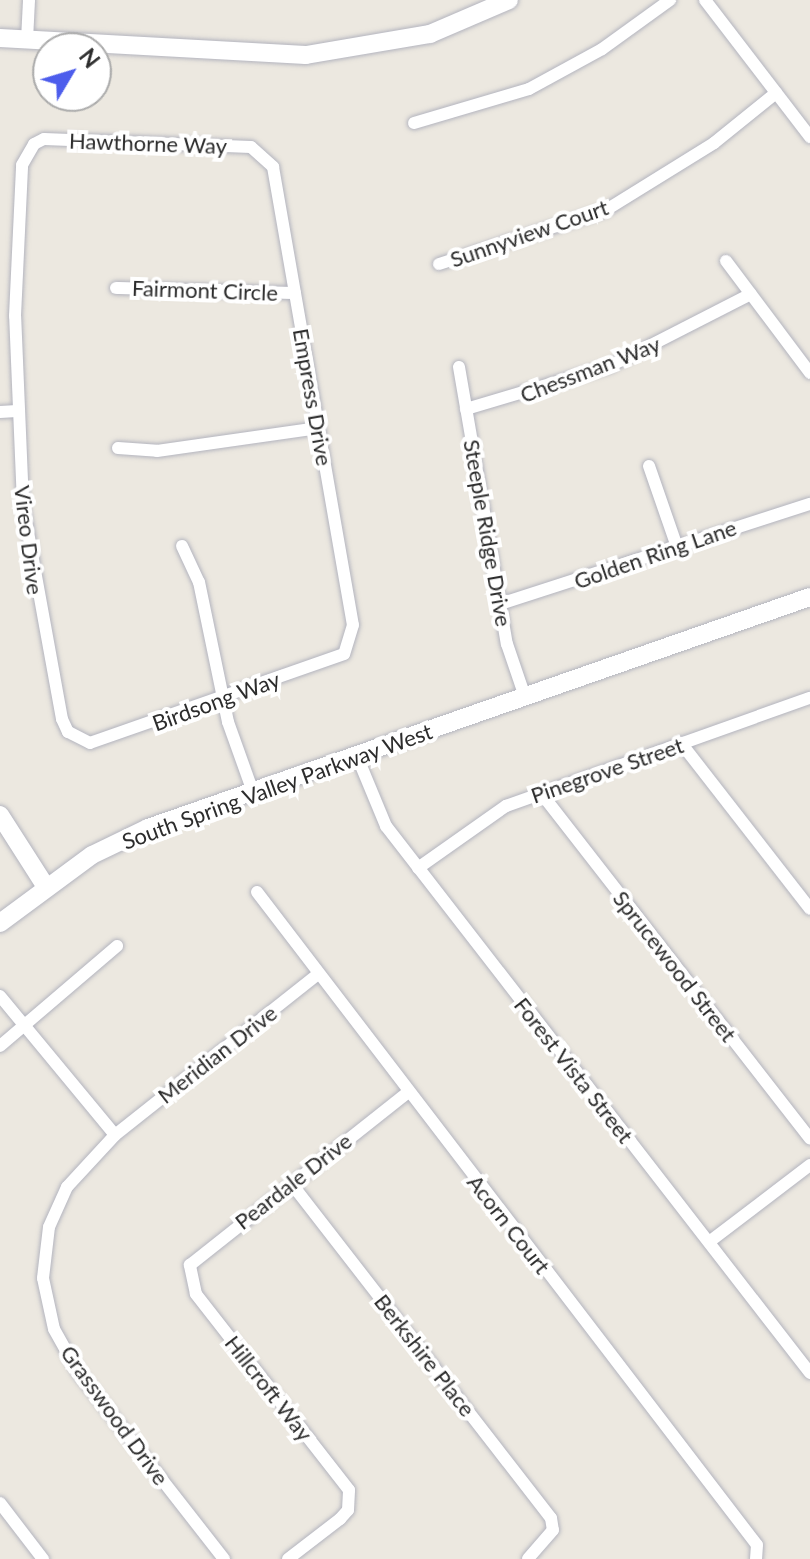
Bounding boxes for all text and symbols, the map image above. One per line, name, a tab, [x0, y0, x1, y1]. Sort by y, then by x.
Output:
north arrow	[32, 32, 112, 112]
text: N	[74, 43, 106, 73]
street label: Hawthorne Way	[68, 127, 228, 159]
street label: Sunnyview Court	[446, 194, 612, 272]
street label: Fairmont Circle	[132, 274, 278, 306]
street label: Empress Drive	[288, 326, 338, 468]
street label: Chessman Way	[516, 330, 664, 408]
street label: Steeple Ridge Drive	[459, 437, 517, 629]
street label: Vireo Drive	[9, 484, 49, 596]
street label: Golden Ring Lane	[570, 514, 740, 594]
street label: Birdsong Way	[148, 666, 284, 736]
street label: South Spring Valley Parkway West	[117, 717, 437, 855]
street label: Pinegrove Street	[527, 732, 687, 808]
street label: Sprucewood Street	[608, 885, 742, 1047]
street label: Forest Vista Street	[509, 992, 639, 1148]
street label: Meridian Drive	[152, 999, 282, 1109]
street label: Peardale Drive	[229, 1127, 357, 1235]
street label: Acorn Court	[462, 1169, 556, 1279]
street label: Berkshire Place	[369, 1289, 481, 1421]
street label: Hillcroft Way	[220, 1330, 318, 1446]
street label: Grasswood Drive	[55, 1340, 175, 1490]

